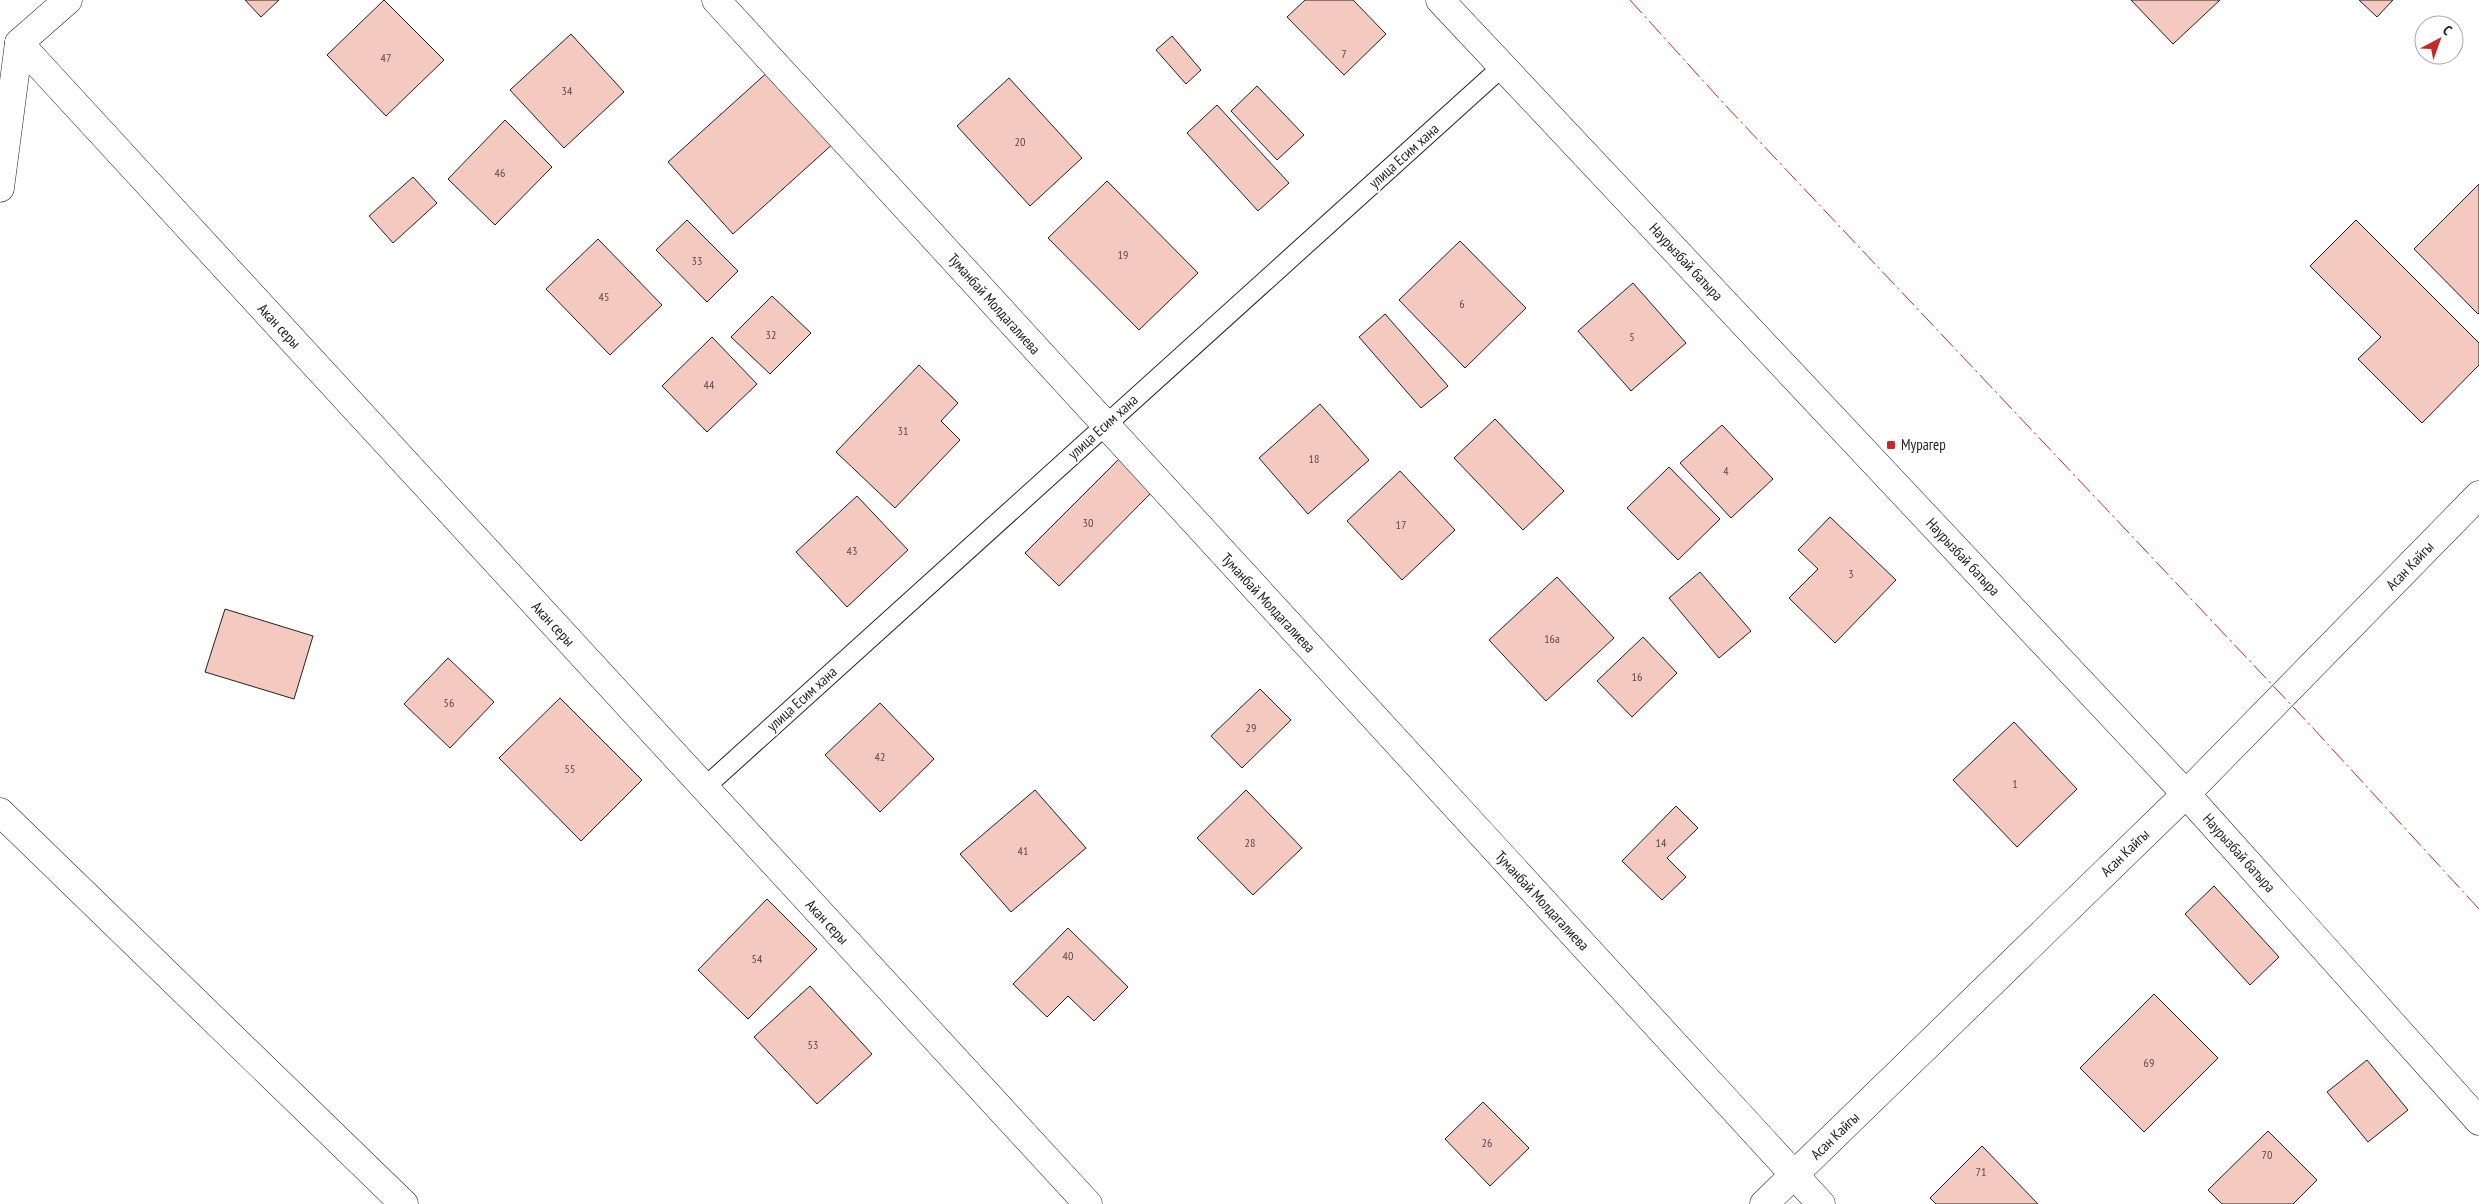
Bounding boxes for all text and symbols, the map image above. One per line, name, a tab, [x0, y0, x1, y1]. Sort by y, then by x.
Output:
north arrow	[2414, 15, 2464, 65]
text: С	[2439, 21, 2456, 39]
house number: 7	[1341, 46, 1347, 61]
house number: 47	[381, 50, 391, 65]
house number: 34	[562, 83, 573, 98]
street label: улица Есим хана	[1365, 119, 1443, 192]
house number: 20	[1015, 134, 1025, 149]
house number: 46	[495, 165, 505, 180]
street label: Наурызбай батыра	[1645, 219, 1727, 305]
house number: 19	[1118, 247, 1128, 262]
street label: Туманбай Молдагалиева	[944, 249, 1045, 358]
house number: 33	[692, 253, 702, 268]
house number: 45	[599, 289, 609, 304]
house number: 6	[1459, 296, 1465, 311]
street label: Акан серы	[254, 299, 305, 352]
house number: 32	[766, 327, 776, 342]
house number: 5	[1629, 329, 1635, 344]
house number: 44	[704, 377, 715, 392]
street label: улица Есим хана	[1064, 390, 1142, 463]
house number: 31	[898, 423, 908, 438]
place label: Мурагер	[1901, 435, 1946, 454]
marker: Мурагер	[1885, 439, 1897, 451]
house number: 18	[1309, 451, 1319, 466]
house number: 4	[1723, 463, 1729, 478]
street label: Наурызбай батыра	[1922, 514, 2004, 600]
house number: 30	[1083, 515, 1093, 530]
house number: 17	[1396, 517, 1406, 532]
street label: Асан Кайгы	[2382, 537, 2437, 594]
house number: 43	[847, 543, 857, 558]
street label: Туманбай Молдагалиева	[1217, 549, 1319, 656]
house number: 3	[1848, 566, 1854, 581]
street label: Акан серы	[528, 597, 579, 650]
house number: 16а	[1544, 631, 1560, 646]
street label: улица Есим хана	[763, 662, 841, 735]
house number: 16	[1632, 669, 1642, 684]
house number: 56	[444, 695, 454, 710]
house number: 29	[1246, 720, 1256, 735]
house number: 42	[875, 749, 885, 764]
house number: 55	[565, 761, 575, 776]
house number: 1	[2012, 776, 2018, 791]
street label: Наурызбай батыра	[2199, 809, 2280, 896]
street label: Асан Кайгы	[2096, 825, 2153, 880]
house number: 28	[1245, 835, 1255, 850]
house number: 14	[1656, 835, 1667, 850]
house number: 41	[1018, 843, 1028, 858]
street label: Туманбай Молдагалиева	[1491, 847, 1593, 954]
street label: Акан серы	[802, 895, 853, 948]
house number: 40	[1063, 948, 1073, 963]
house number: 54	[752, 951, 763, 966]
house number: 53	[808, 1037, 818, 1052]
house number: 69	[2144, 1055, 2154, 1070]
street label: Асан Кайгы	[1806, 1108, 1863, 1163]
house number: 26	[1482, 1135, 1492, 1150]
house number: 70	[2262, 1147, 2272, 1162]
house number: 71	[1976, 1164, 1986, 1179]

